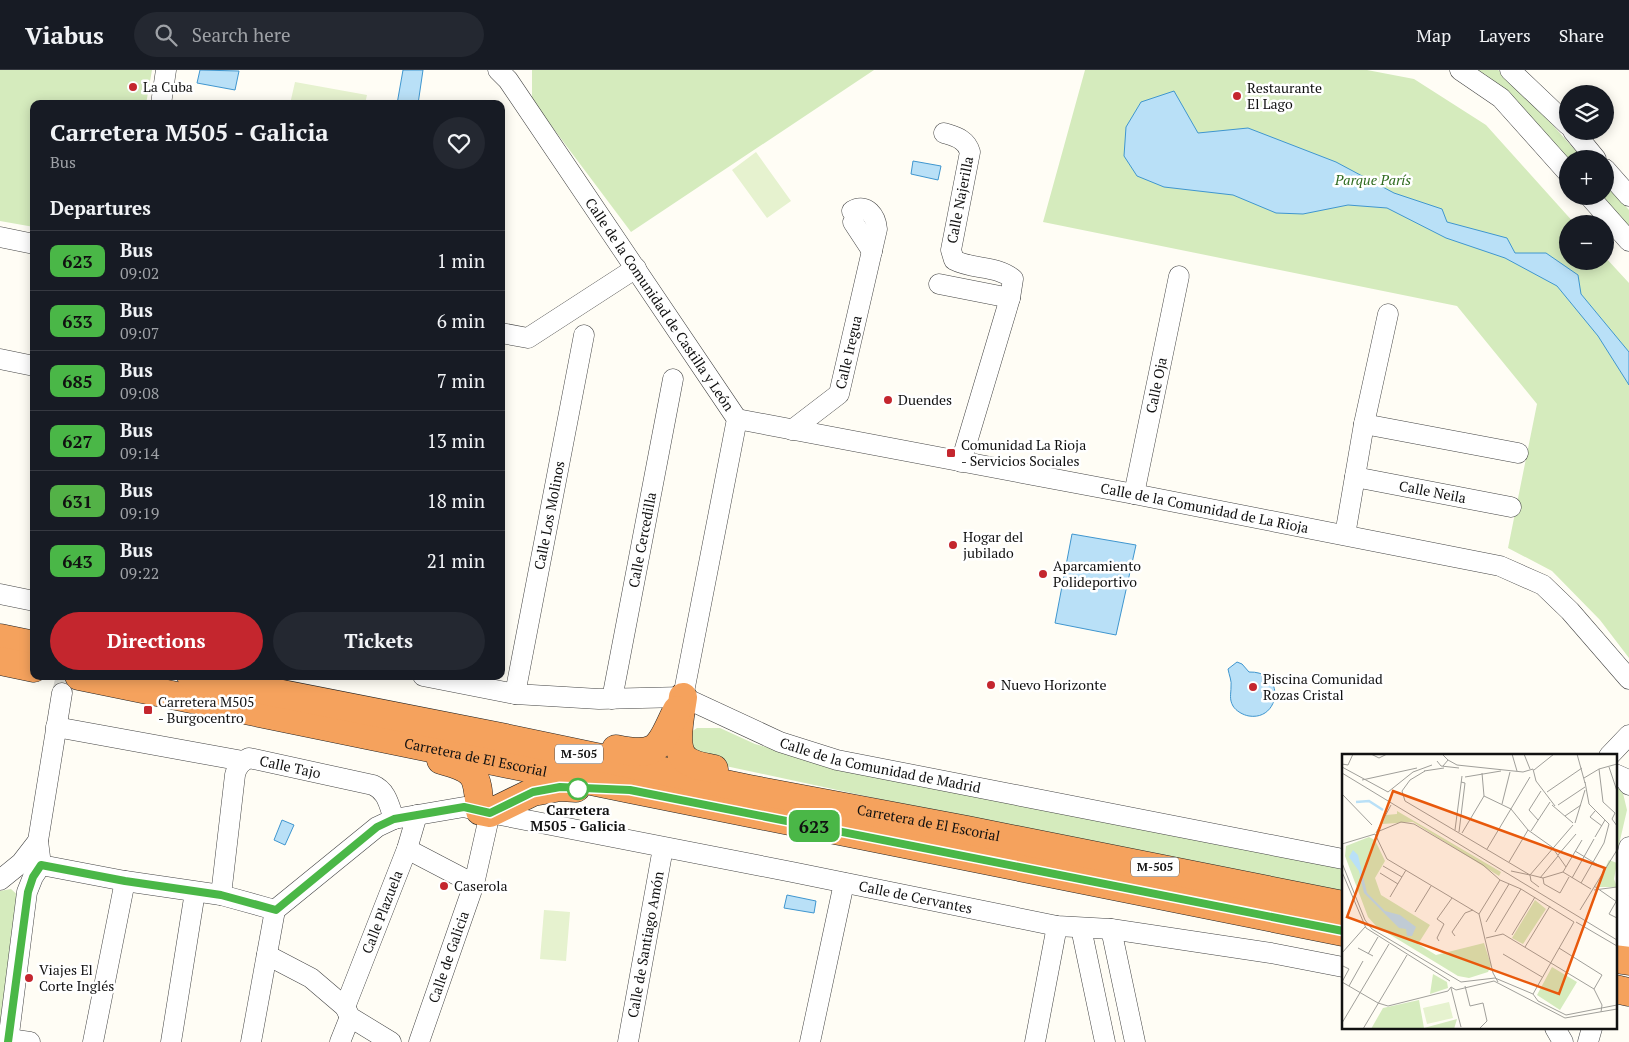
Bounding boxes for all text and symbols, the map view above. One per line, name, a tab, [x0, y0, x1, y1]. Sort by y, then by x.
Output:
search box	[134, 12, 484, 57]
text: Viabus	[25, 19, 104, 51]
icon: search	[152, 21, 180, 49]
text: Search here	[192, 22, 291, 47]
text: Map	[1416, 23, 1451, 47]
text: Layers	[1479, 23, 1531, 47]
text: Share	[1559, 23, 1604, 47]
place label: La Cuba	[143, 77, 193, 96]
place label: Restaurante El Lago	[1247, 78, 1322, 113]
marker: La Cuba	[127, 81, 139, 93]
map controls	[1559, 85, 1614, 270]
button: layers	[1559, 85, 1614, 140]
marker: Restaurante El Lago	[1231, 90, 1243, 102]
text: Carretera M505 - Galicia	[50, 116, 329, 148]
button: heart	[433, 117, 485, 169]
button: +	[1559, 150, 1614, 205]
text: Bus	[50, 151, 76, 173]
street label: Calle Najerilla	[942, 155, 977, 245]
park label: Parque París	[1334, 170, 1411, 189]
street label: Calle de la Comunidad de Castilla y León	[581, 194, 739, 415]
text: Departures	[50, 195, 151, 220]
button: −	[1559, 215, 1614, 270]
text: Bus	[120, 237, 153, 262]
text: 1 min	[437, 248, 485, 273]
text: 623	[62, 249, 93, 273]
text: 09:02	[120, 262, 159, 284]
text: Bus	[120, 297, 153, 322]
text: 6 min	[437, 308, 485, 333]
text: 633	[62, 309, 93, 333]
street label: Calle Iregua	[830, 314, 866, 391]
text: 09:07	[120, 322, 159, 344]
street label: Calle Oja	[1141, 356, 1171, 415]
text: Bus	[120, 357, 153, 382]
text: 7 min	[437, 368, 485, 393]
text: 685	[62, 369, 93, 393]
text: 09:08	[120, 382, 159, 404]
place label: Duendes	[898, 390, 952, 409]
marker: Duendes	[882, 394, 894, 406]
text: Bus	[120, 417, 153, 442]
text: 13 min	[427, 428, 485, 453]
text: 627	[62, 429, 93, 453]
place label: Comunidad La Rioja - Servicios Sociales	[961, 435, 1086, 470]
text: 09:14	[120, 442, 159, 464]
marker: Comunidad La Rioja - Servicios Sociales	[945, 447, 957, 459]
street label: Calle Los Molinos	[529, 459, 569, 571]
street label: Calle Neila	[1398, 476, 1468, 507]
text: Bus	[120, 477, 153, 502]
street label: Calle de la Comunidad de La Rioja	[1099, 478, 1310, 537]
text: 18 min	[427, 488, 485, 513]
text: 631	[62, 489, 93, 513]
street label: Calle Cercedilla	[623, 490, 660, 589]
text: 09:19	[120, 502, 159, 524]
place label: Hogar del jubilado	[963, 527, 1023, 562]
text: Bus	[120, 537, 153, 562]
marker: Hogar del jubilado	[947, 539, 959, 551]
text: 21 min	[427, 548, 485, 573]
text: 643	[62, 549, 93, 573]
place label: Aparcamiento Polideportivo	[1053, 556, 1141, 591]
text: 09:22	[120, 562, 159, 584]
marker: Aparcamiento Polideportivo	[1037, 568, 1049, 580]
button: Directions	[50, 612, 263, 670]
button: Tickets	[273, 612, 485, 670]
place label: Piscina Comunidad Rozas Cristal	[1263, 669, 1383, 704]
place label: Nuevo Horizonte	[1001, 675, 1107, 694]
marker: Nuevo Horizonte	[985, 679, 997, 691]
marker: Piscina Comunidad Rozas Cristal	[1247, 681, 1259, 693]
place label: Carretera M505 - Burgocentro	[158, 692, 255, 727]
marker: Carretera M505 - Burgocentro	[142, 704, 154, 716]
street label: Carretera de El Escorial	[403, 733, 549, 781]
street label: Calle de la Comunidad de Madrid	[778, 733, 983, 797]
road number: M-505	[555, 744, 603, 764]
street label: Calle Tajo	[258, 751, 323, 782]
inset map	[1342, 754, 1616, 1030]
marker: Carretera M505 - Galicia	[567, 778, 589, 800]
place label: Carretera M505 - Galicia	[530, 800, 626, 835]
street label: Carretera de El Escorial	[855, 800, 1002, 845]
line badge: 623	[785, 810, 843, 842]
text: 623	[799, 814, 829, 838]
road number: M-505	[1131, 858, 1179, 876]
street label: Calle Plazuela	[357, 867, 407, 956]
street label: Calle de Santiago Amón	[623, 869, 668, 1019]
place label: Caserola	[454, 876, 508, 895]
street label: Calle de Cervantes	[857, 876, 974, 918]
marker: Caserola	[438, 880, 450, 892]
street label: Calle de Galicia	[423, 908, 473, 1005]
place label: Viajes El Corte Inglés	[39, 960, 114, 995]
marker: Viajes El Corte Inglés	[23, 972, 35, 984]

